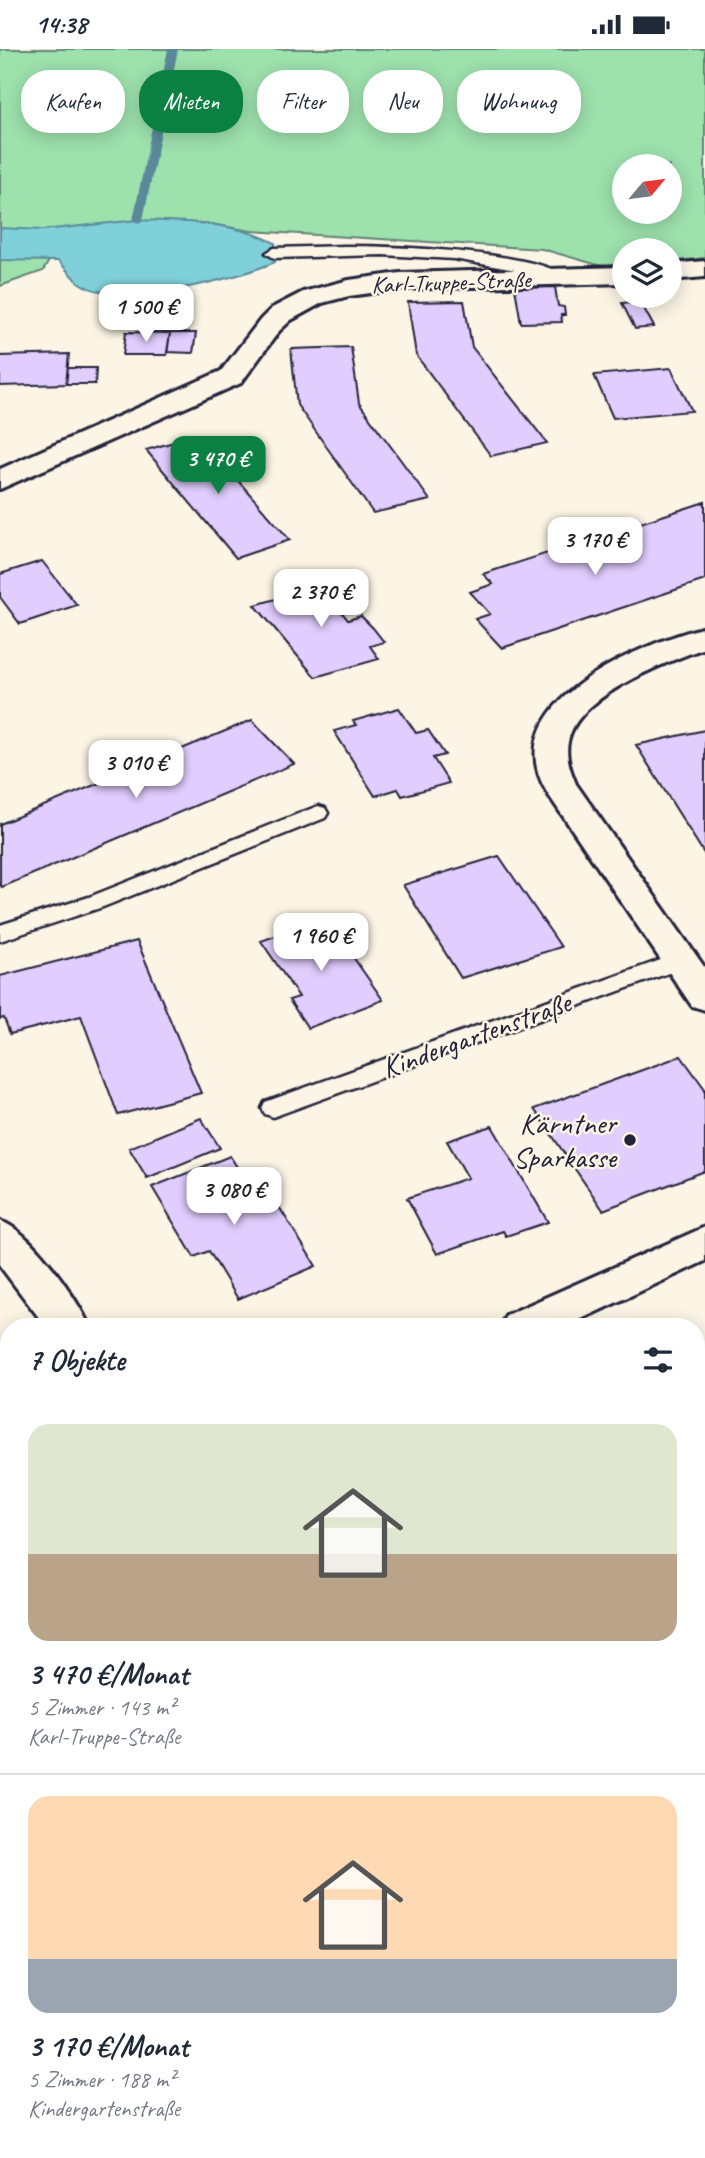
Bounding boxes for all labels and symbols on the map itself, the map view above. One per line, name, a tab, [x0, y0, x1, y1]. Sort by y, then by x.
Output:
north arrow	[612, 154, 682, 224]
street label: Karl-Truppe-Straße	[371, 264, 533, 300]
pin: 1 500 €	[81, 285, 211, 344]
pin: 3 470 €	[153, 437, 283, 496]
pin: 3 170 €	[530, 517, 660, 577]
pin: 2 370 €	[256, 569, 386, 629]
pin: 3 010 €	[71, 741, 201, 800]
pin: 1 960 €	[256, 913, 386, 973]
street label: Kindergartenstraße	[376, 982, 578, 1087]
place label: Kärntner Sparkasse	[513, 1104, 618, 1176]
marker: Kärntner Sparkasse	[622, 1132, 638, 1148]
pin: 3 080 €	[169, 1167, 299, 1227]

